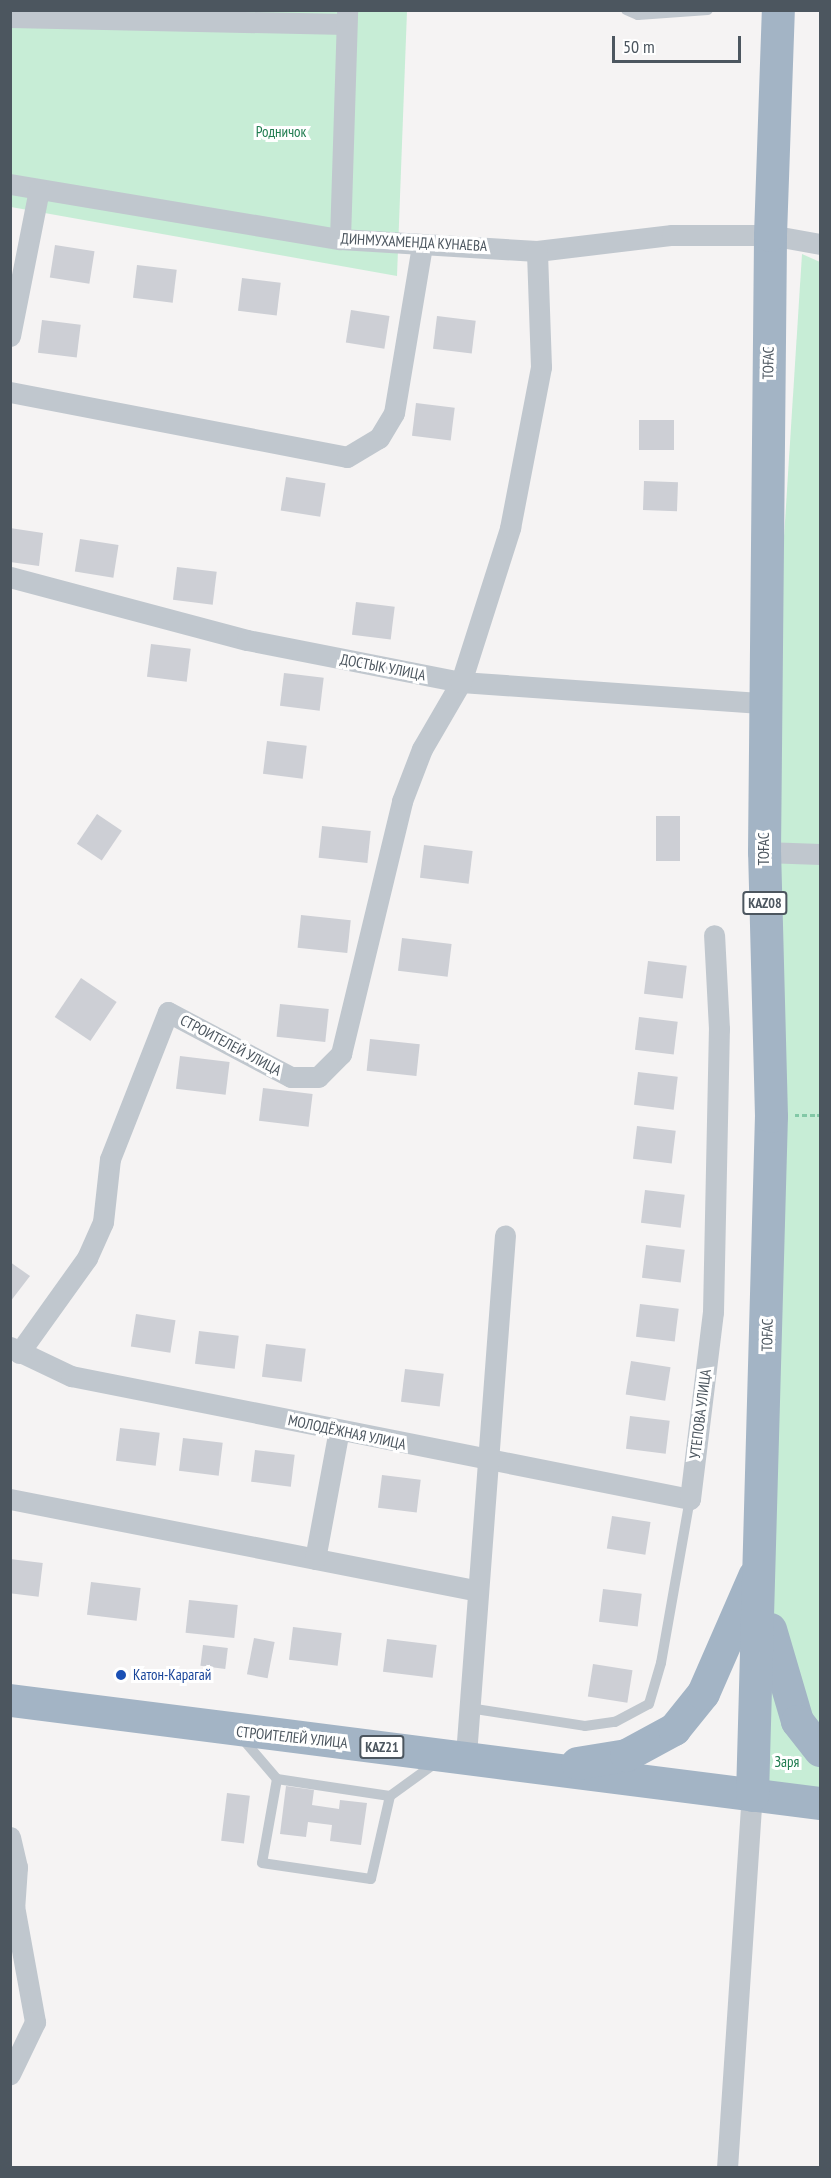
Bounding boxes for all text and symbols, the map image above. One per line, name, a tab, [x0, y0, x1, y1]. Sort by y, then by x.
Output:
scale bar	[615, 24, 744, 62]
text: 50 m	[623, 35, 655, 58]
park label: Родничок	[256, 123, 306, 141]
street label: ДИНМУХАМЕНДА КУНАЕВА	[340, 229, 488, 255]
street label: ТОҒАС	[759, 346, 777, 380]
street label: ДОСТЫК УЛИЦА	[339, 650, 427, 684]
street label: ТОҒАС	[755, 832, 773, 866]
road number: KAZ08	[741, 892, 789, 914]
street label: СТРОИТЕЛЕЙ УЛИЦА	[177, 1011, 285, 1079]
street label: ТОҒАС	[758, 1318, 776, 1352]
street label: УТЕПОВА УЛИЦА	[686, 1368, 714, 1460]
street label: МОЛОДЁЖНАЯ УЛИЦА	[286, 1411, 408, 1453]
place label: Катон-Карагай	[133, 1666, 211, 1684]
marker: Катон-Карагай	[114, 1668, 128, 1682]
street label: СТРОИТЕЛЕЙ УЛИЦА	[235, 1722, 349, 1752]
road number: KAZ21	[358, 1736, 406, 1758]
park label: Заря	[775, 1753, 799, 1771]

